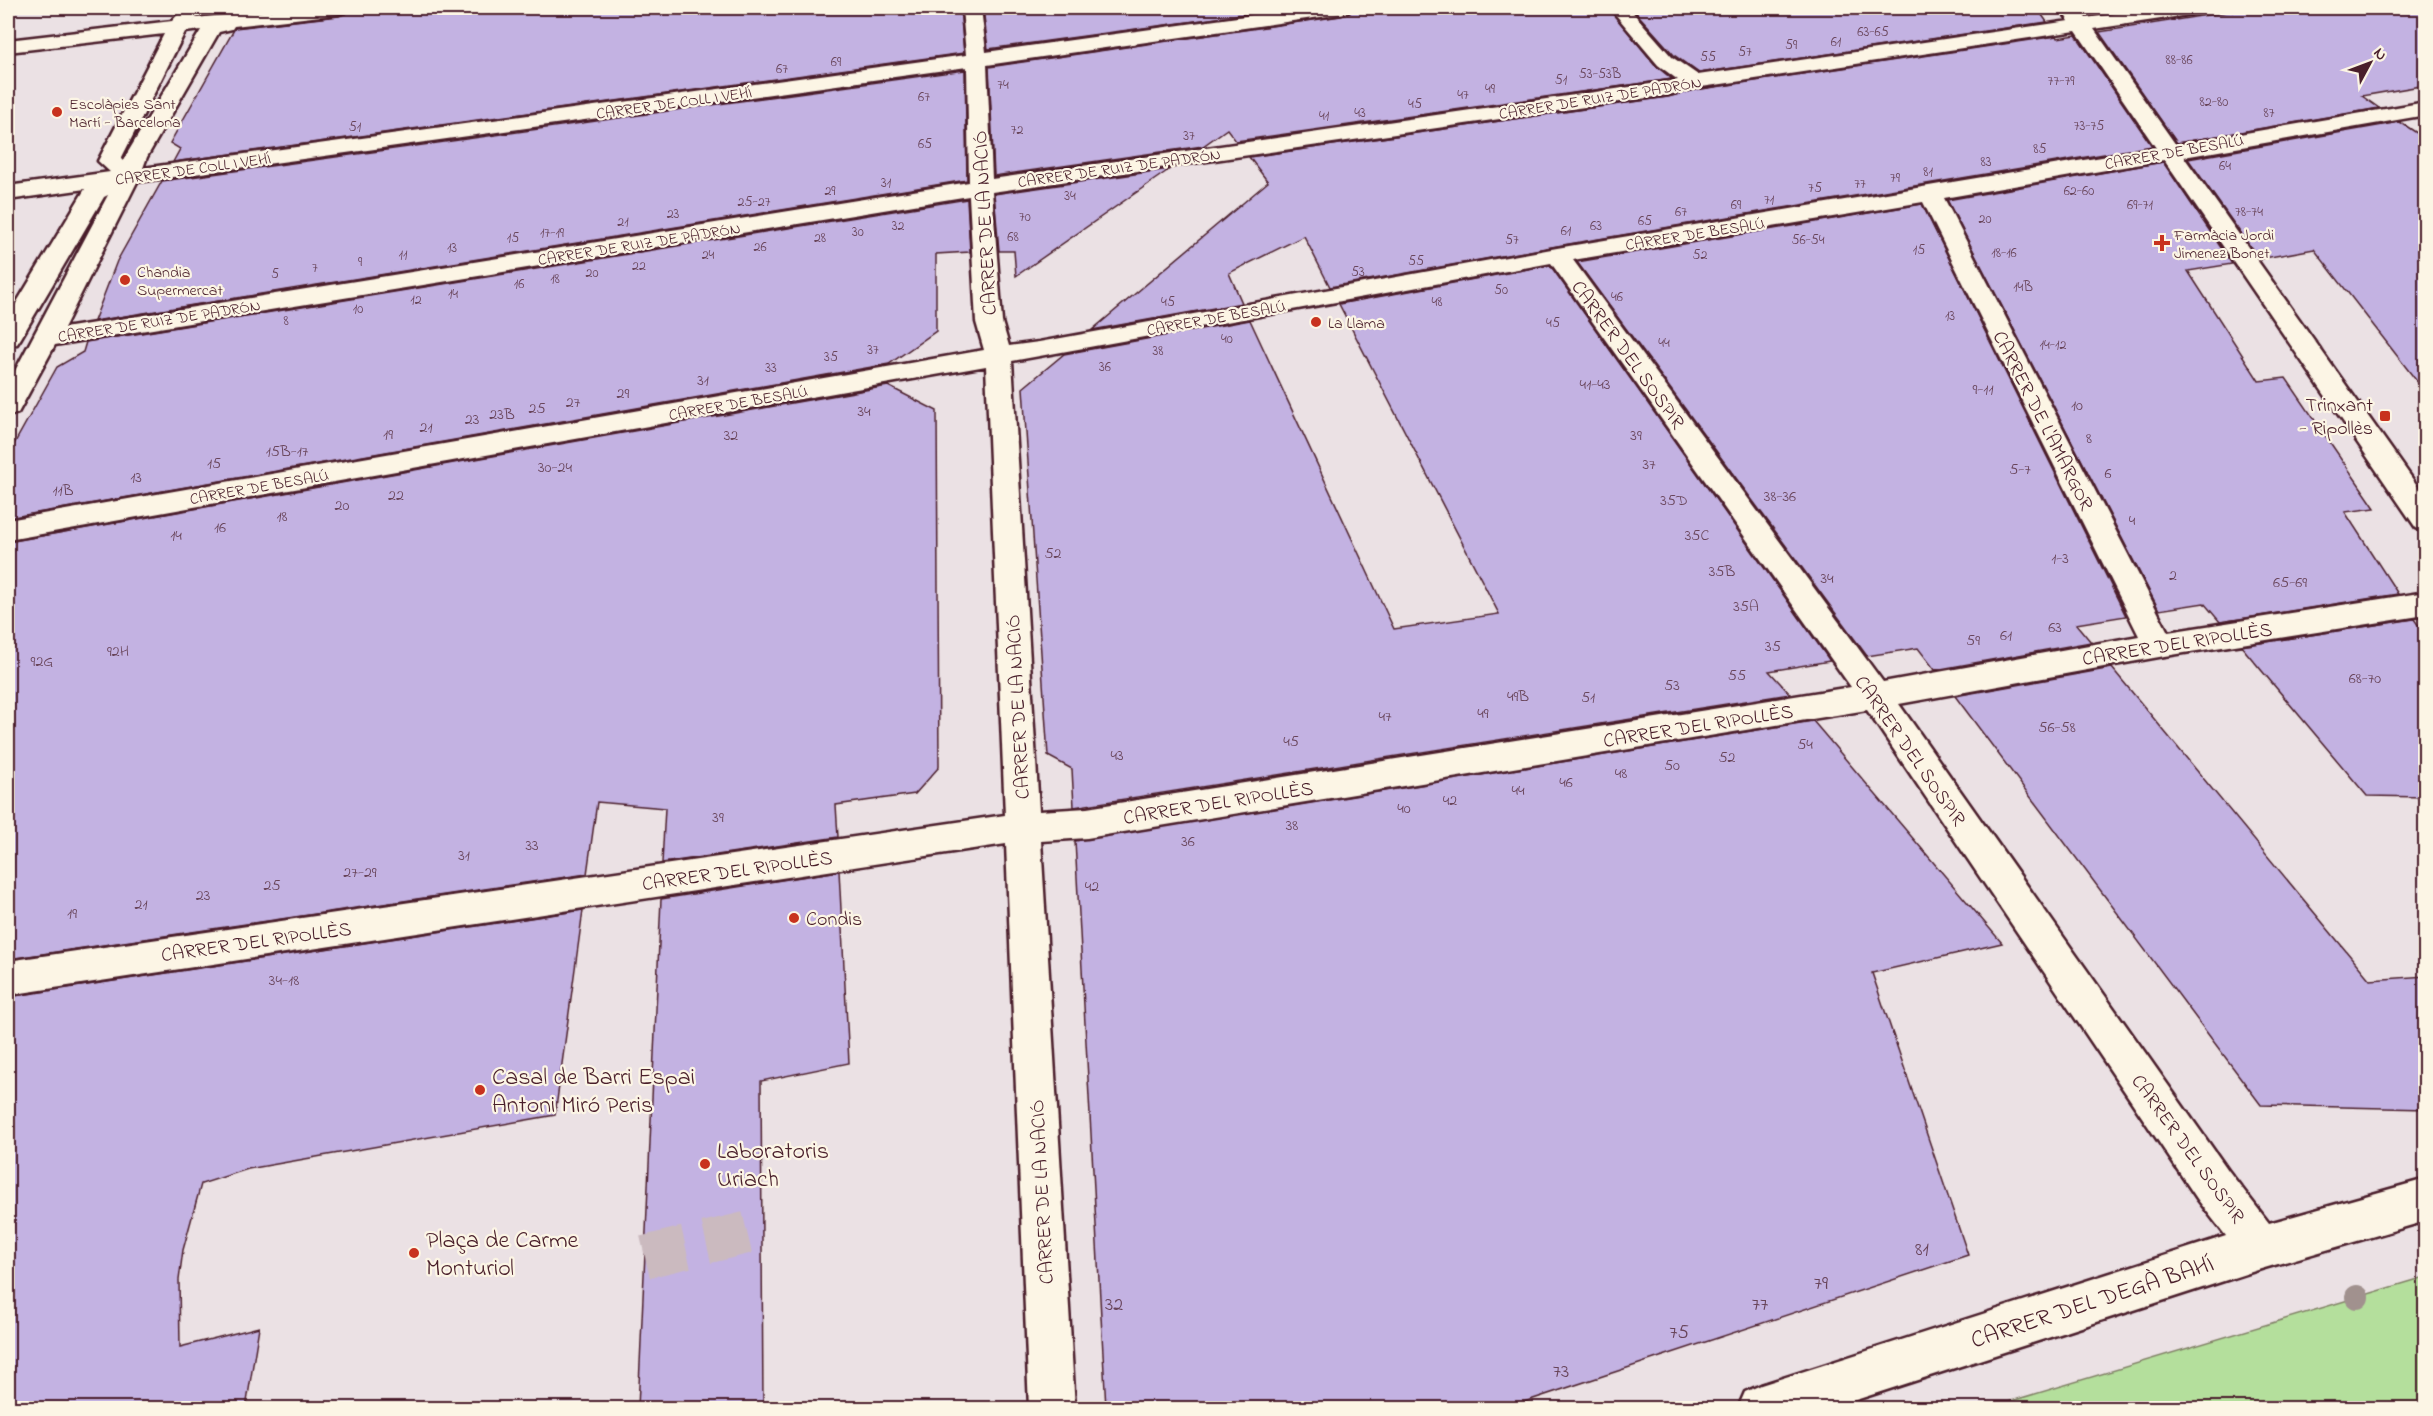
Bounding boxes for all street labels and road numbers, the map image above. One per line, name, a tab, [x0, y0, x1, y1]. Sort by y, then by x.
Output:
street label: CARRER DE RUIZ DE PADRÓN	[1497, 71, 1703, 127]
street label: CARRER DE COLL I VEHÍ	[595, 81, 754, 127]
street label: CARRER DE BESALÚ	[2103, 129, 2246, 177]
street label: CARRER DE LA NACIÓ	[967, 130, 1006, 316]
street label: CARRER DE RUIZ DE PADRÓN	[1016, 143, 1222, 195]
street label: CARRER DE COLL I VEHÍ	[114, 147, 273, 193]
street label: CARRER DE BESALÚ	[1624, 212, 1767, 258]
street label: CARRER DE RUIZ DE PADRÓN	[536, 217, 742, 273]
street label: CARRER DEL SOSPIR	[1563, 275, 1692, 437]
street label: CARRER DE RUIZ DE PADRÓN	[56, 294, 262, 350]
street label: CARRER DE BESALÚ	[1145, 295, 1288, 343]
street label: CARRER DE L'AMARGOR	[1984, 326, 2100, 517]
street label: CARRER DE BESALÚ	[667, 380, 810, 428]
street label: CARRER DE BESALÚ	[188, 464, 331, 512]
street label: CARRER DE LA NACIÓ	[1000, 614, 1039, 800]
street label: CARRER DEL RIPOLLÈS	[2080, 616, 2275, 675]
street label: CARRER DEL SOSPIR	[1846, 670, 1972, 833]
street label: CARRER DEL RIPOLLÈS	[1601, 698, 1796, 757]
street label: CARRER DEL RIPOLLÈS	[1121, 775, 1316, 834]
street label: CARRER DEL RIPOLLÈS	[640, 845, 835, 900]
street label: CARRER DEL RIPOLLÈS	[159, 916, 354, 971]
street label: CARRER DEL SOSPIR	[2123, 1069, 2252, 1231]
street label: CARRER DE LA NACIÓ	[1024, 1099, 1063, 1285]
street label: CARRER DEL DEGÀ BAHÍ	[1967, 1248, 2219, 1359]

